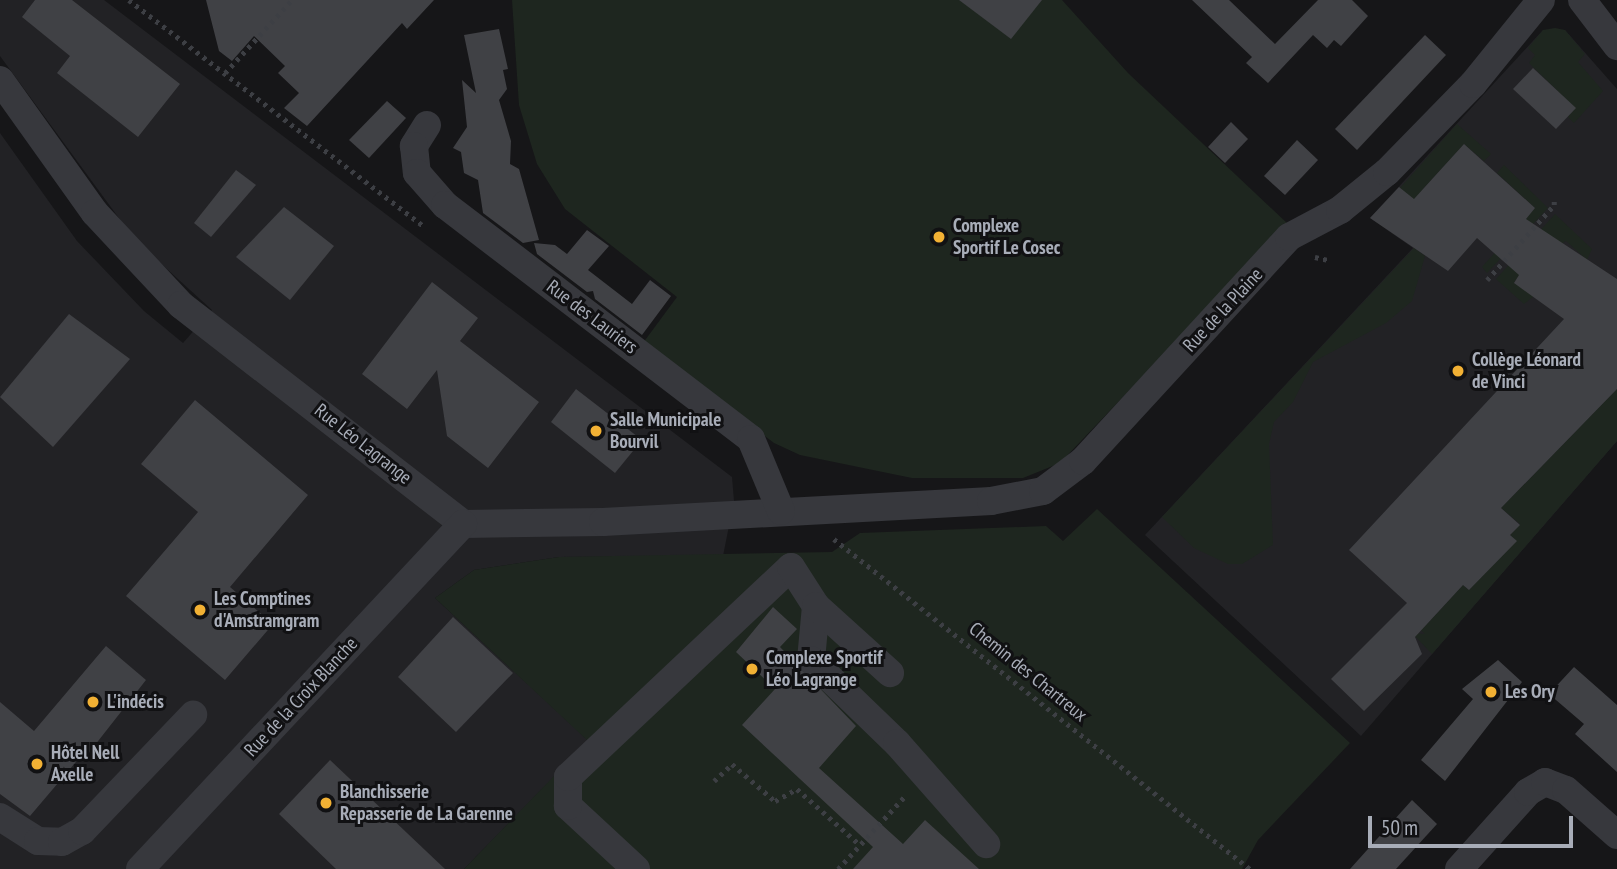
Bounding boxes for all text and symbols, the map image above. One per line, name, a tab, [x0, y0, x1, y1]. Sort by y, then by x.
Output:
place label: Complexe Sportif Le Cosec	[953, 215, 1061, 259]
marker: Complexe Sportif Le Cosec	[931, 229, 947, 245]
street label: Rue de la Plaine	[1178, 263, 1268, 357]
street label: Rue des Lauriers	[542, 275, 642, 359]
place label: Collège Léonard de Vinci	[1472, 349, 1581, 393]
marker: Collège Léonard de Vinci	[1450, 363, 1466, 379]
street label: Rue Léo Lagrange	[310, 399, 416, 489]
place label: Salle Municipale Bourvil	[610, 409, 721, 453]
marker: Salle Municipale Bourvil	[588, 423, 604, 439]
place label: Les Comptines d'Amstramgram	[214, 588, 319, 632]
marker: Les Comptines d'Amstramgram	[192, 602, 208, 618]
street label: Chemin des Chartreux	[964, 618, 1092, 726]
street label: Rue de la Croix Blanche	[240, 632, 362, 762]
place label: Complexe Sportif Léo Lagrange	[766, 647, 882, 691]
marker: Complexe Sportif Léo Lagrange	[744, 661, 760, 677]
place label: Les Ory	[1505, 681, 1555, 703]
marker: Les Ory	[1483, 684, 1499, 700]
place label: L'indécis	[107, 691, 164, 713]
marker: L'indécis	[85, 694, 101, 710]
place label: Hôtel Nell Axelle	[51, 742, 119, 786]
marker: Hôtel Nell Axelle	[29, 756, 45, 772]
place label: Blanchisserie Repasserie de La Garenne	[340, 781, 513, 825]
marker: Blanchisserie Repasserie de La Garenne	[318, 795, 334, 811]
scale bar	[1372, 802, 1577, 846]
text: 50 m	[1381, 814, 1418, 841]

